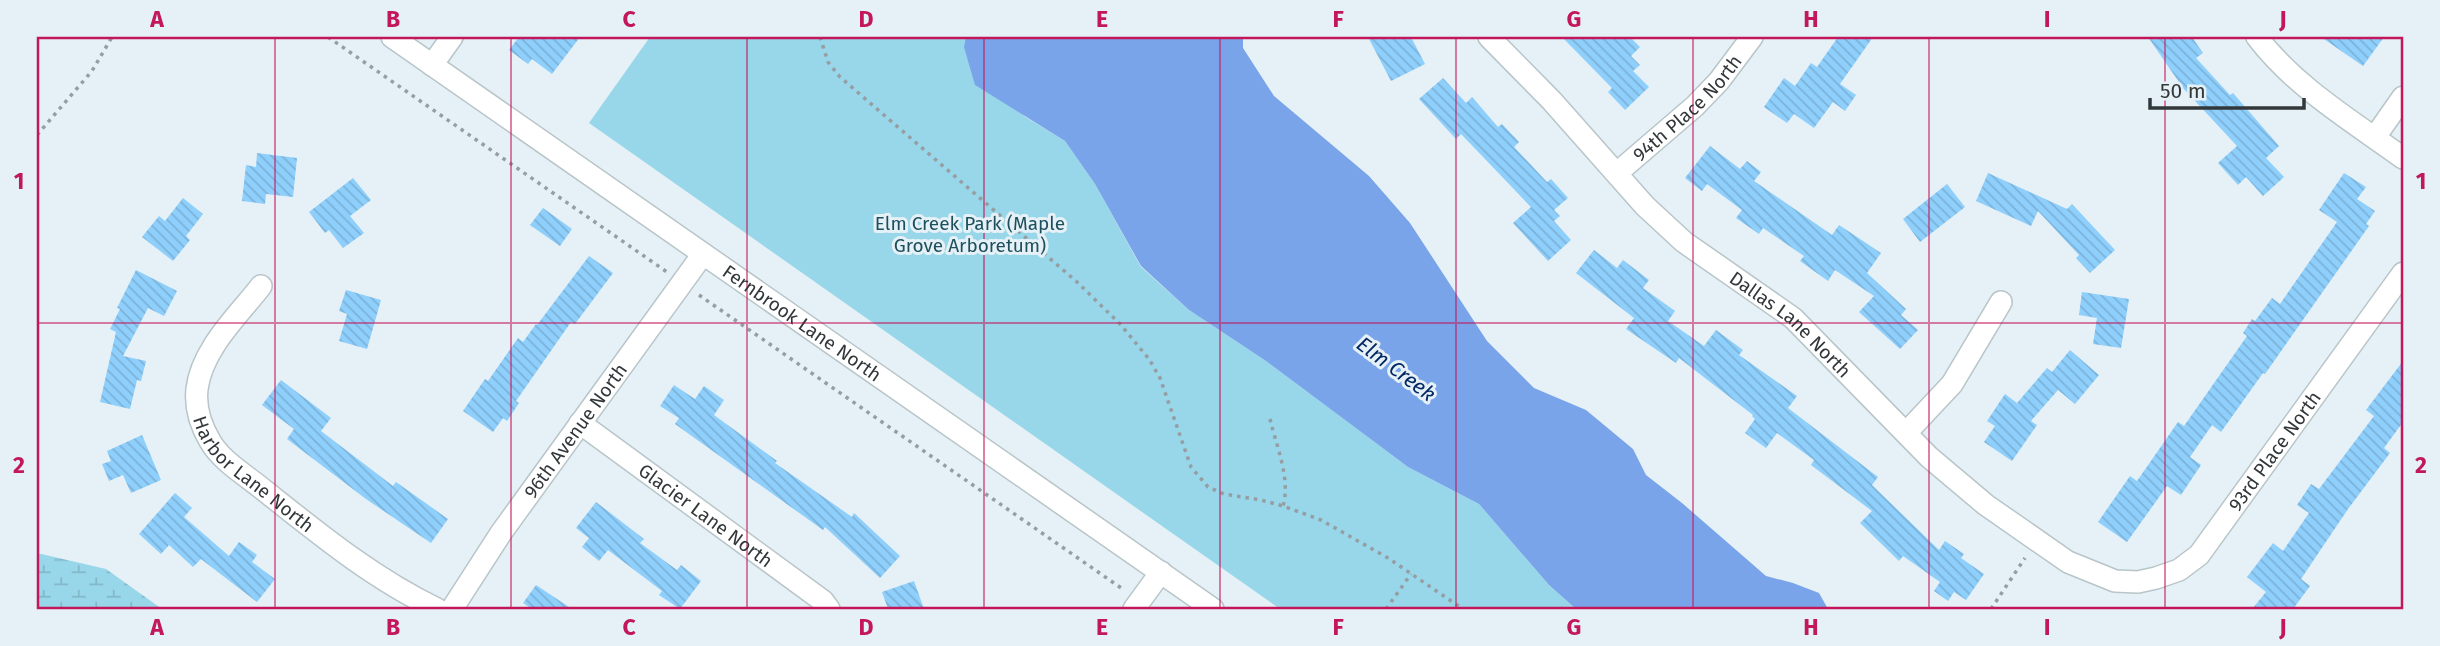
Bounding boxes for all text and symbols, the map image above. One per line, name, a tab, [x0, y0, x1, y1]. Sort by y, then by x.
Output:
text: A	[149, 5, 164, 33]
text: B	[386, 5, 400, 33]
text: C	[622, 5, 636, 33]
text: D	[859, 5, 874, 33]
text: E	[1096, 5, 1108, 33]
text: F	[1332, 5, 1344, 33]
text: G	[1567, 5, 1581, 33]
text: H	[1803, 5, 1819, 33]
text: I	[2044, 5, 2050, 33]
text: J	[2278, 5, 2287, 33]
street label: 94th Place North	[1628, 50, 1746, 166]
scale bar	[2150, 66, 2304, 110]
text: 50 m	[2160, 78, 2206, 104]
text: 1	[14, 167, 24, 195]
text: 1	[2416, 167, 2426, 195]
park label: Elm Creek Park (Maple Grove Arboretum)	[875, 212, 1065, 257]
street label: Fernbrook Lane North	[718, 260, 886, 386]
street label: Dallas Lane North	[1725, 266, 1856, 382]
water label: Elm Creek	[1351, 331, 1441, 407]
street label: 96th Avenue North	[519, 359, 632, 502]
street label: 93rd Place North	[2223, 386, 2325, 515]
street label: Harbor Lane North	[188, 413, 319, 537]
text: 2	[13, 451, 25, 479]
text: 2	[2415, 451, 2427, 479]
street label: Glacier Lane North	[634, 458, 777, 572]
text: A	[149, 613, 164, 641]
text: B	[386, 613, 400, 641]
text: C	[622, 613, 636, 641]
text: D	[859, 613, 874, 641]
text: E	[1096, 613, 1108, 641]
text: F	[1332, 613, 1344, 641]
text: G	[1567, 613, 1581, 641]
text: H	[1803, 613, 1819, 641]
text: I	[2044, 613, 2050, 641]
text: J	[2278, 613, 2287, 641]

